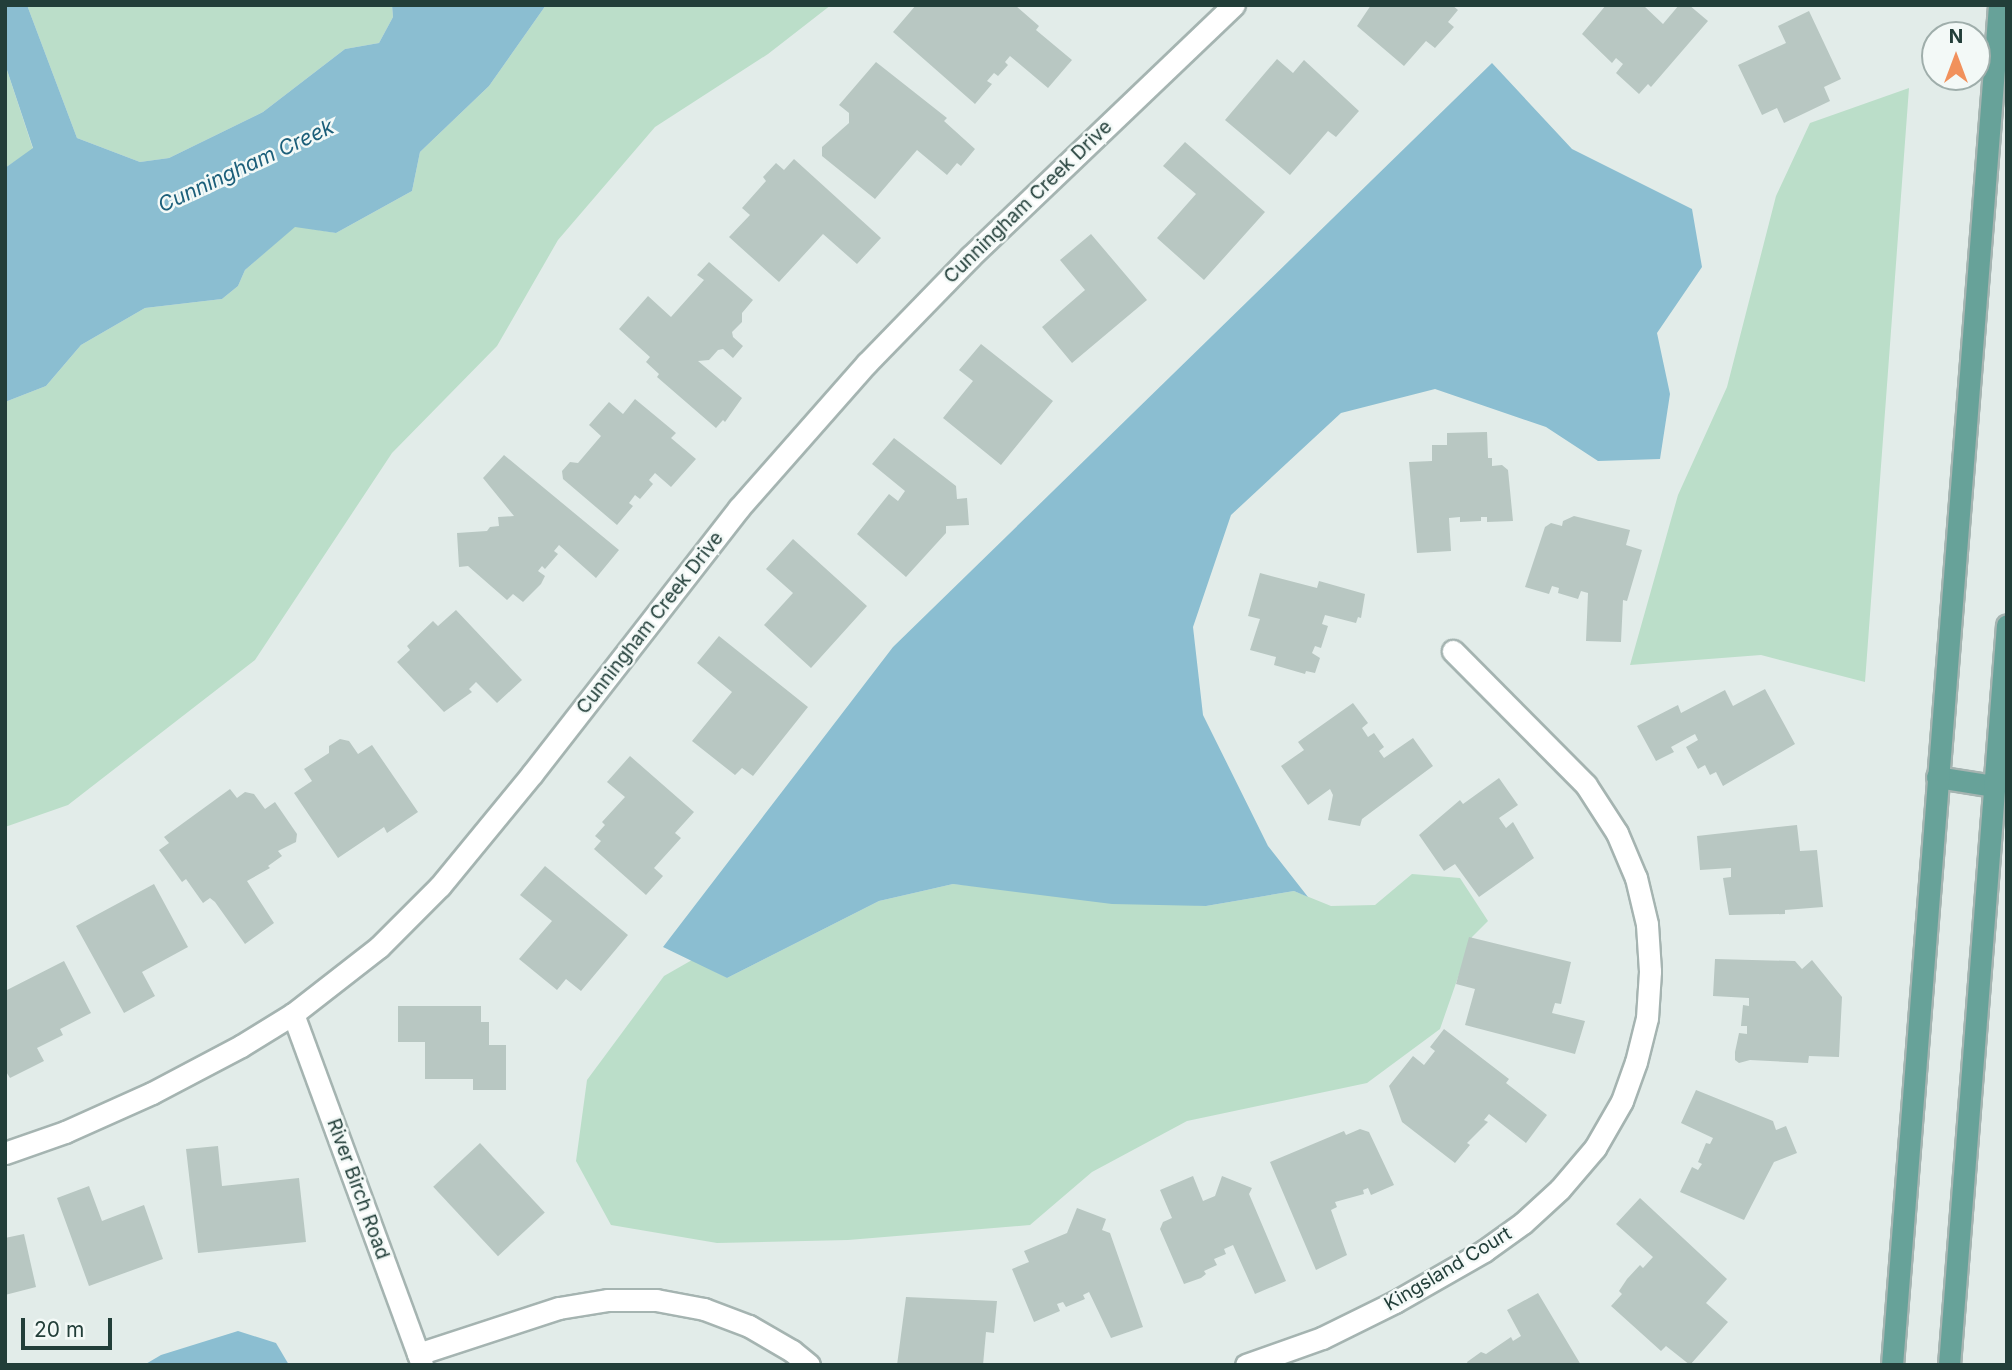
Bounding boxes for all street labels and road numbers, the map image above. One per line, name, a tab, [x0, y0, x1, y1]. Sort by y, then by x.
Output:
street label: Cunningham Creek Drive	[939, 116, 1117, 288]
street label: Cunningham Creek Drive	[572, 527, 728, 719]
street label: River Birch Road	[322, 1116, 394, 1262]
street label: Kingsland Court	[1380, 1222, 1516, 1316]

